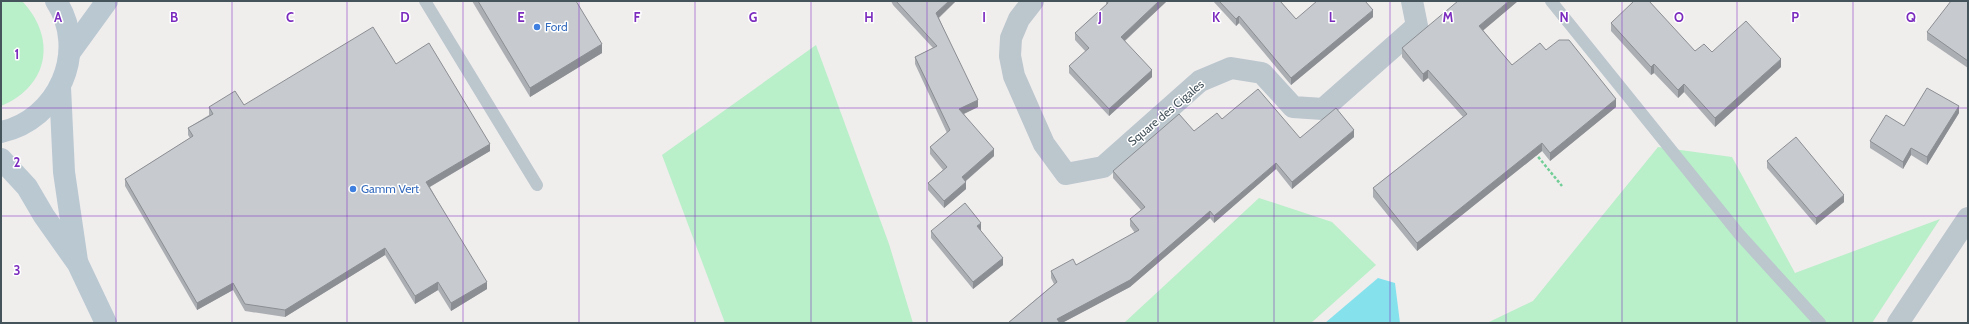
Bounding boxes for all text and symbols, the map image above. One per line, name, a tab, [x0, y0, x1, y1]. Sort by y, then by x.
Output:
text: A	[54, 9, 63, 25]
text: B	[170, 9, 178, 25]
text: C	[286, 9, 294, 25]
text: D	[400, 9, 410, 25]
text: E	[517, 9, 525, 25]
text: F	[634, 9, 641, 25]
text: G	[749, 9, 758, 25]
text: H	[864, 9, 874, 25]
text: I	[982, 9, 986, 25]
text: J	[1097, 9, 1102, 25]
text: K	[1212, 9, 1221, 25]
text: L	[1329, 9, 1336, 25]
text: M	[1443, 9, 1454, 25]
text: N	[1559, 9, 1569, 25]
text: O	[1674, 9, 1684, 25]
text: P	[1791, 9, 1799, 25]
text: Q	[1906, 9, 1916, 25]
place label: Ford	[545, 19, 568, 34]
marker: Ford	[532, 22, 542, 32]
text: 1	[15, 46, 19, 62]
street label: Square des Cigales	[1125, 76, 1207, 149]
text: 2	[14, 154, 21, 170]
place label: Gamm Vert	[361, 181, 419, 196]
marker: Gamm Vert	[348, 184, 358, 194]
text: 3	[13, 262, 21, 278]

